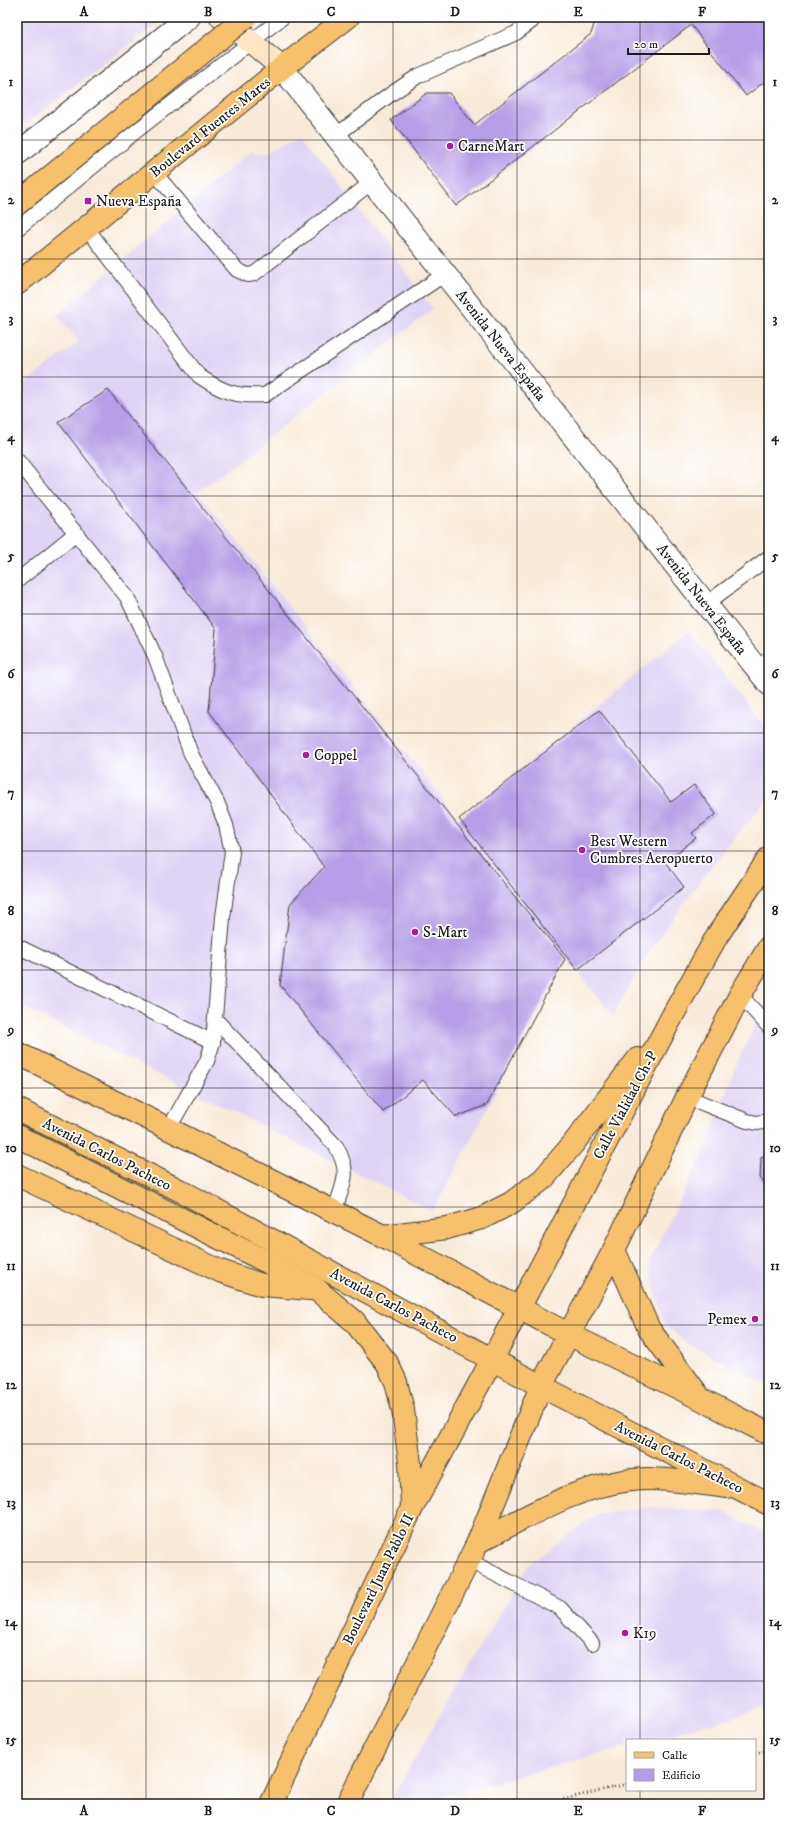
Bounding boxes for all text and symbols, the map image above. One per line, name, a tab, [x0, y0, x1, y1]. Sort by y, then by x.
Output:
text: A	[79, 4, 89, 20]
text: B	[204, 4, 212, 20]
text: C	[327, 4, 336, 20]
text: D	[450, 4, 460, 20]
text: E	[573, 4, 583, 20]
text: F	[698, 4, 707, 20]
scale bar	[628, 30, 709, 56]
text: 20 m	[634, 37, 658, 52]
street label: Boulevard Fuentes Mares	[146, 73, 275, 182]
text: 1	[9, 74, 14, 90]
text: 1	[773, 74, 778, 90]
place label: CarneMart	[458, 137, 525, 156]
marker: CarneMart	[445, 141, 455, 151]
text: 2	[8, 192, 15, 208]
place label: Nueva España	[96, 192, 182, 211]
text: 2	[772, 192, 779, 208]
marker: Nueva España	[83, 196, 93, 206]
street label: Avenida Nueva España	[451, 286, 550, 405]
text: 3	[9, 311, 14, 327]
text: 3	[773, 311, 778, 327]
text: 4	[6, 429, 15, 446]
text: 4	[770, 429, 779, 446]
street label: Avenida Nueva España	[652, 540, 751, 659]
text: 5	[7, 548, 15, 564]
text: 5	[771, 548, 779, 564]
text: 6	[8, 666, 16, 682]
text: 6	[772, 666, 780, 682]
place label: Coppel	[314, 746, 358, 765]
marker: Coppel	[301, 750, 311, 760]
text: 7	[8, 785, 15, 801]
text: 7	[772, 785, 779, 801]
place label: Best Western Cumbres Aeropuerto	[590, 832, 713, 868]
marker: Best Western Cumbres Aeropuerto	[577, 845, 587, 855]
text: 8	[8, 903, 15, 919]
text: 8	[772, 903, 779, 919]
place label: S-Mart	[423, 923, 468, 942]
marker: S-Mart	[410, 927, 420, 937]
text: 9	[7, 1022, 14, 1038]
text: 9	[771, 1022, 778, 1038]
street label: Calle Vialidad Ch-P	[589, 1048, 662, 1163]
street label: Avenida Carlos Pacheco	[39, 1114, 174, 1195]
text: 10	[5, 1140, 17, 1156]
text: 10	[769, 1140, 781, 1156]
text: 11	[6, 1258, 16, 1274]
text: 11	[770, 1258, 780, 1274]
street label: Avenida Carlos Pacheco	[327, 1264, 461, 1347]
place label: Pemex	[707, 1310, 748, 1329]
marker: Pemex	[750, 1314, 760, 1324]
text: 12	[5, 1377, 17, 1393]
text: 12	[769, 1377, 781, 1393]
street label: Avenida Carlos Pacheco	[611, 1417, 746, 1498]
text: 13	[6, 1495, 16, 1511]
text: 13	[770, 1495, 780, 1511]
street label: Boulevard Juan Pablo II	[338, 1511, 418, 1648]
text: 14	[5, 1614, 18, 1631]
text: 14	[769, 1614, 782, 1631]
place label: K19	[633, 1624, 657, 1643]
marker: K19	[620, 1628, 630, 1638]
text: 15	[5, 1732, 17, 1748]
text: 15	[769, 1732, 781, 1748]
legend	[626, 1739, 756, 1791]
text: Calle	[662, 1748, 687, 1763]
text: Edificio	[662, 1768, 701, 1783]
text: A	[79, 1803, 89, 1819]
text: B	[204, 1803, 212, 1819]
text: C	[327, 1803, 336, 1819]
text: D	[450, 1803, 460, 1819]
text: E	[573, 1803, 583, 1819]
text: F	[698, 1803, 707, 1819]

